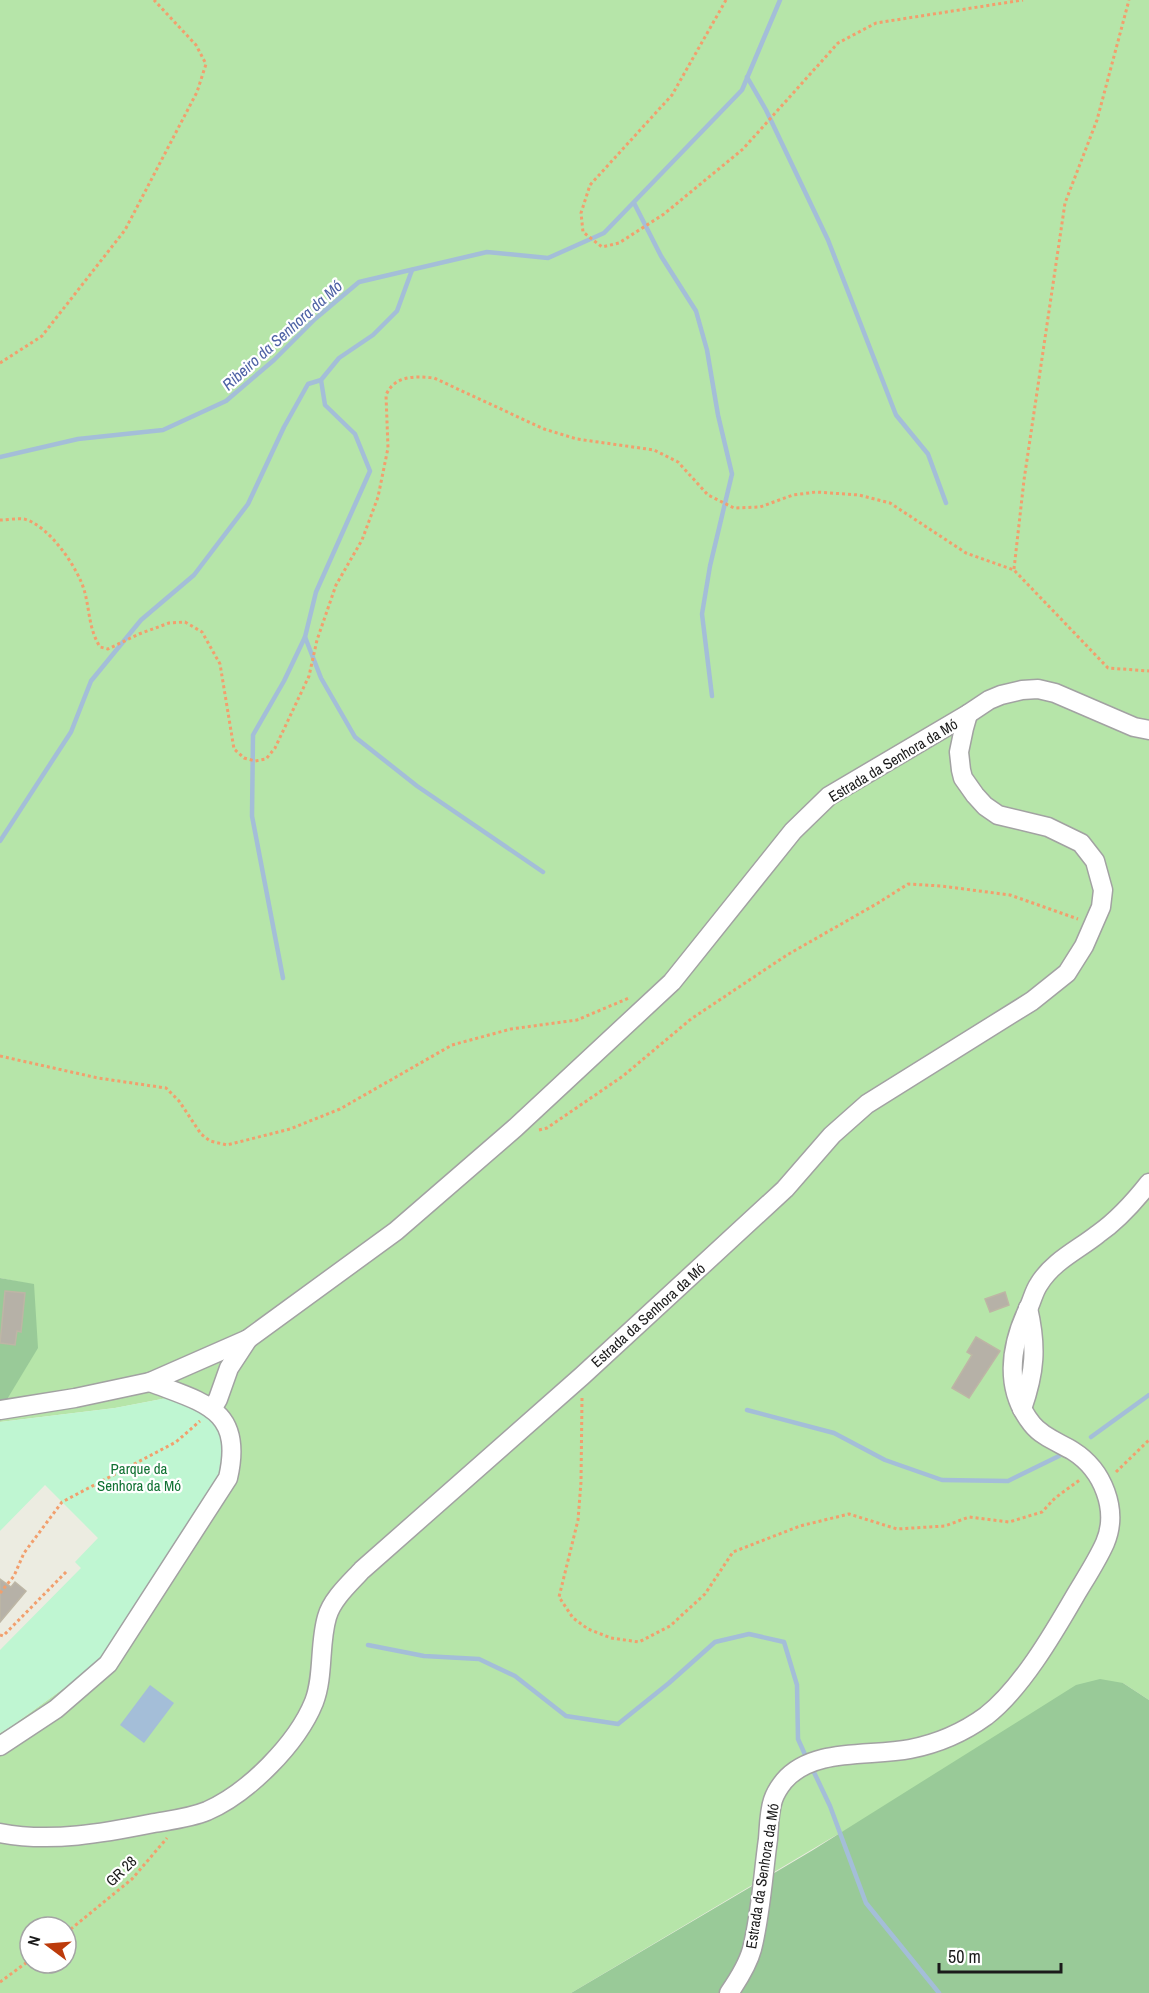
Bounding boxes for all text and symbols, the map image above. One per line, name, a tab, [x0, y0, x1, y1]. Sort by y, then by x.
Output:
water label: Ribeiro da Senhora da Mó	[217, 275, 347, 395]
street label: Estrada da Senhora da Mó	[825, 713, 962, 807]
street label: Estrada da Senhora da Mó	[586, 1258, 710, 1372]
park label: Parque da Senhora da Mó	[97, 1458, 181, 1496]
street label: Estrada da Senhora da Mó	[740, 1802, 784, 1950]
street label: GR 28	[101, 1851, 141, 1891]
north arrow	[18, 1915, 78, 1975]
text: N	[22, 1933, 45, 1948]
scale bar	[939, 1936, 1060, 1974]
text: 50 m	[948, 1944, 981, 1969]

